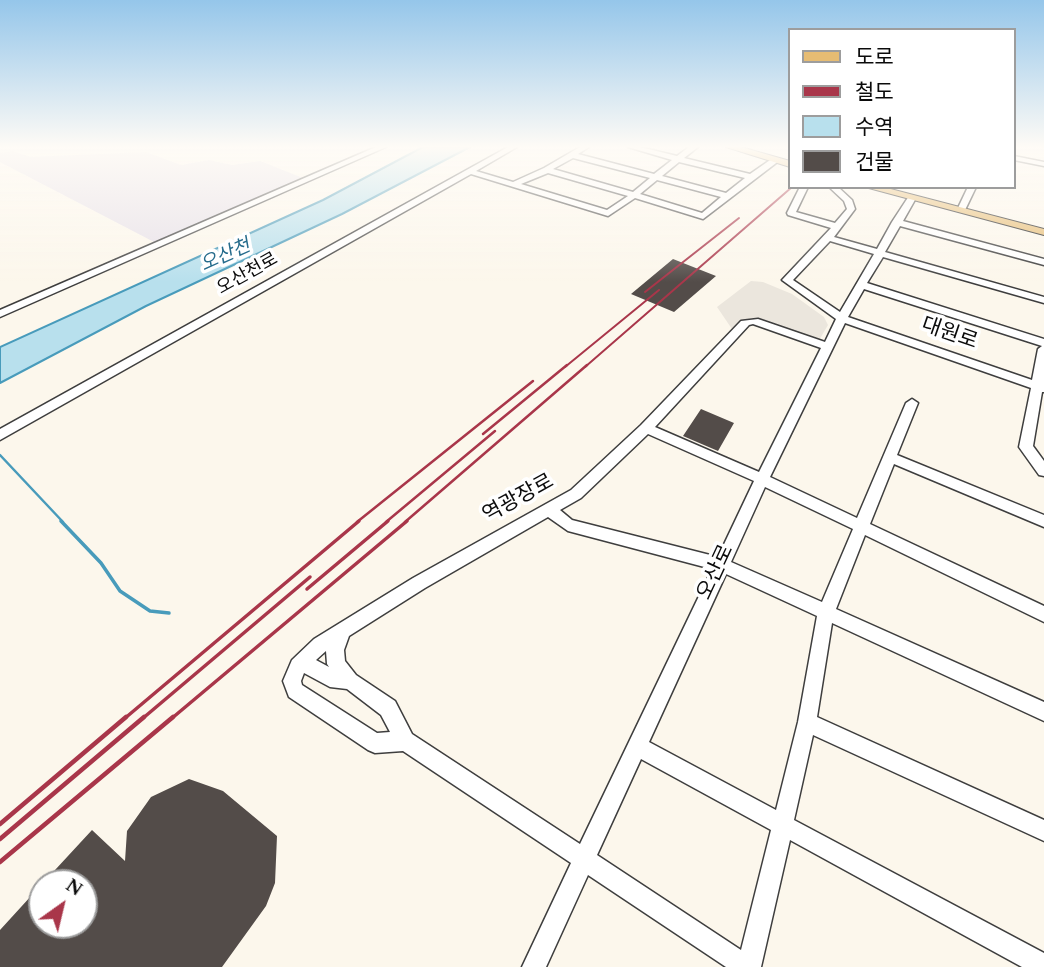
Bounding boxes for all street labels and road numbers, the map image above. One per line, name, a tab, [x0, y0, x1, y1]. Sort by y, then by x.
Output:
street label: 오산천로	[214, 249, 282, 301]
street label: 대원로	[917, 314, 981, 356]
street label: 역광장로	[479, 470, 559, 530]
street label: 오산로	[693, 541, 741, 605]

